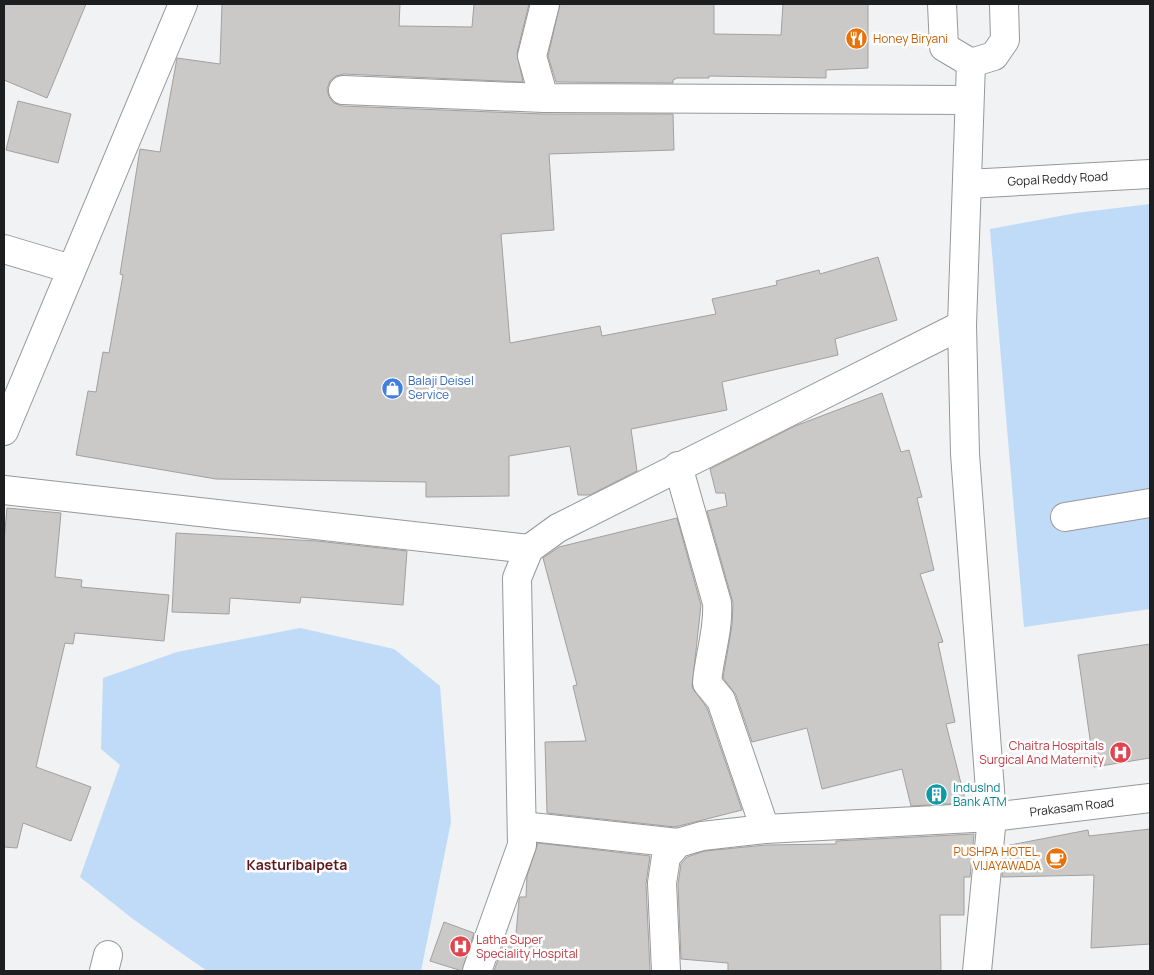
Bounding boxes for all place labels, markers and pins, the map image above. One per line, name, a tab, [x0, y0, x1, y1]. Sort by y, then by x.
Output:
restaurant icon: Honey Biryani	[845, 27, 869, 51]
place label: Honey Biryani	[873, 30, 948, 47]
place label: Balaji Deisel Service	[408, 372, 474, 403]
shop icon: Balaji Deisel Service	[380, 376, 404, 400]
place label: Chaitra Hospitals Surgical And Maternity	[979, 737, 1105, 768]
hospital icon: Chaitra Hospitals Surgical And Maternity	[1108, 741, 1132, 765]
place label: IndusInd Bank ATM	[953, 779, 1007, 810]
building icon: IndusInd Bank ATM	[925, 783, 949, 807]
place label: PUSHPA HOTEL, VIJAYAWADA	[953, 843, 1041, 874]
cafe icon: PUSHPA HOTEL, VIJAYAWADA	[1045, 847, 1069, 871]
place label: Latha Super Speciality Hospital	[476, 931, 578, 962]
hospital icon: Latha Super Speciality Hospital	[448, 935, 472, 959]

